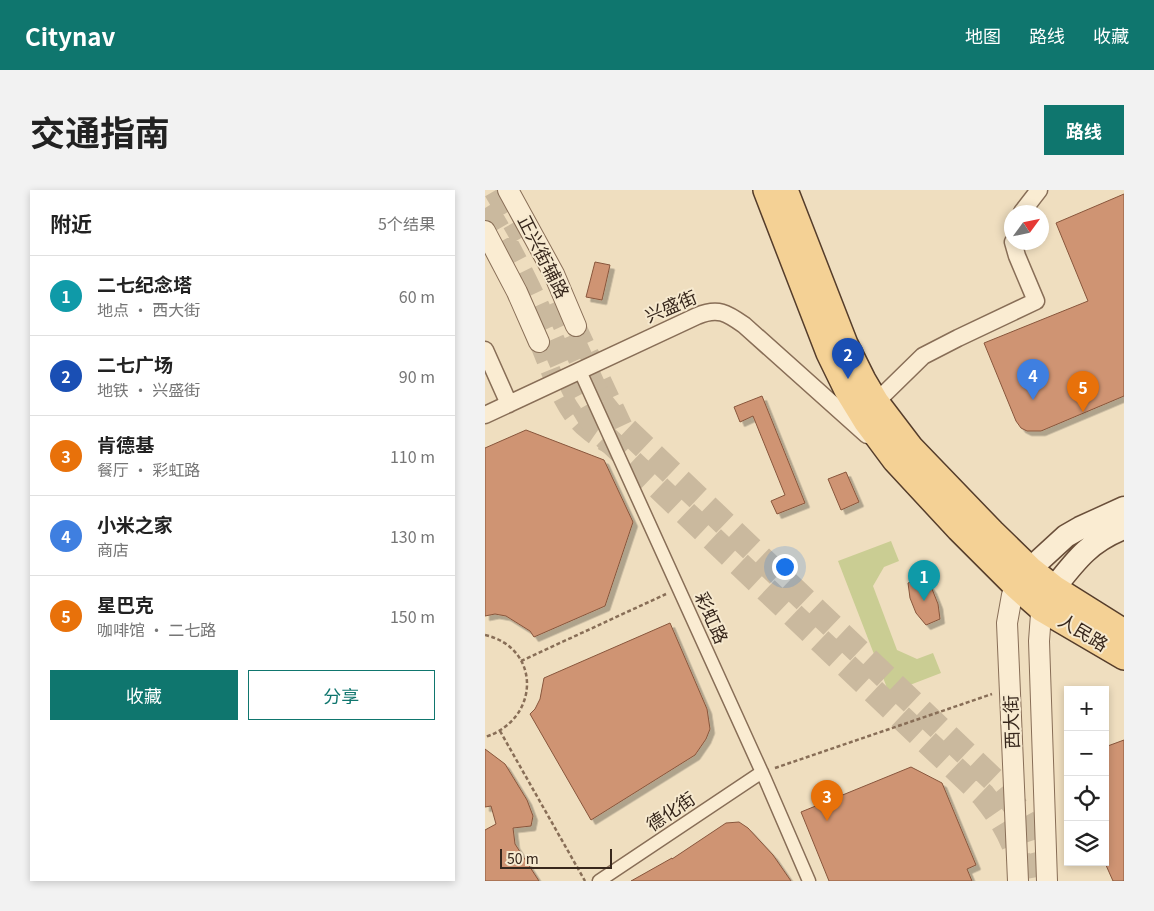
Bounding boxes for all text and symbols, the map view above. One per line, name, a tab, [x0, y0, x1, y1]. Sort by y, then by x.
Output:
text: Citynav	[25, 18, 115, 53]
text: 地图	[965, 22, 1001, 48]
text: 路线	[1029, 22, 1065, 48]
text: 收藏	[1093, 22, 1129, 48]
text: 交通指南	[30, 105, 170, 156]
button: 路线	[1044, 105, 1124, 155]
north arrow	[1004, 205, 1049, 250]
text: 附近	[50, 208, 92, 238]
street label: 正兴街辅路	[513, 210, 577, 302]
text: 5个结果	[378, 211, 435, 235]
text: 二七纪念塔	[97, 270, 192, 297]
street label: 兴盛街	[640, 283, 700, 328]
text: 1	[61, 284, 71, 308]
text: 60 m	[399, 284, 435, 308]
text: 地点 · 西大街	[97, 297, 200, 321]
pin: 2	[832, 338, 864, 379]
text: 二七广场	[97, 350, 173, 377]
pin: 4	[1017, 359, 1049, 400]
text: 2	[61, 364, 71, 388]
text: 90 m	[399, 364, 435, 388]
pin: 5	[1067, 371, 1099, 412]
text: 地铁 · 兴盛街	[97, 377, 200, 401]
text: 肯德基	[97, 430, 154, 457]
text: 3	[61, 444, 71, 468]
text: 110 m	[390, 444, 435, 468]
text: 餐厅 · 彩虹路	[97, 457, 200, 481]
text: 小米之家	[97, 510, 173, 537]
text: 4	[61, 524, 71, 548]
text: 130 m	[390, 524, 435, 548]
text: 商店	[97, 537, 129, 561]
your location	[772, 554, 798, 580]
pin: 1	[908, 560, 940, 601]
street label: 彩虹路	[690, 587, 736, 647]
text: 星巴克	[97, 590, 154, 617]
text: 5	[61, 604, 71, 628]
text: 150 m	[390, 604, 435, 628]
street label: 人民路	[1054, 606, 1114, 656]
text: 咖啡馆 · 二七路	[97, 617, 216, 641]
button: 收藏	[50, 670, 238, 720]
button: 分享	[248, 670, 435, 720]
map controls	[1064, 686, 1109, 866]
button: +	[1064, 686, 1109, 731]
street label: 西大街	[996, 695, 1024, 750]
button: −	[1064, 731, 1109, 776]
button: locate	[1064, 776, 1109, 821]
pin: 3	[811, 780, 843, 821]
street label: 德化街	[640, 784, 700, 836]
button: layers	[1064, 821, 1109, 866]
scale bar	[500, 846, 613, 869]
text: 50 m	[507, 848, 539, 868]

